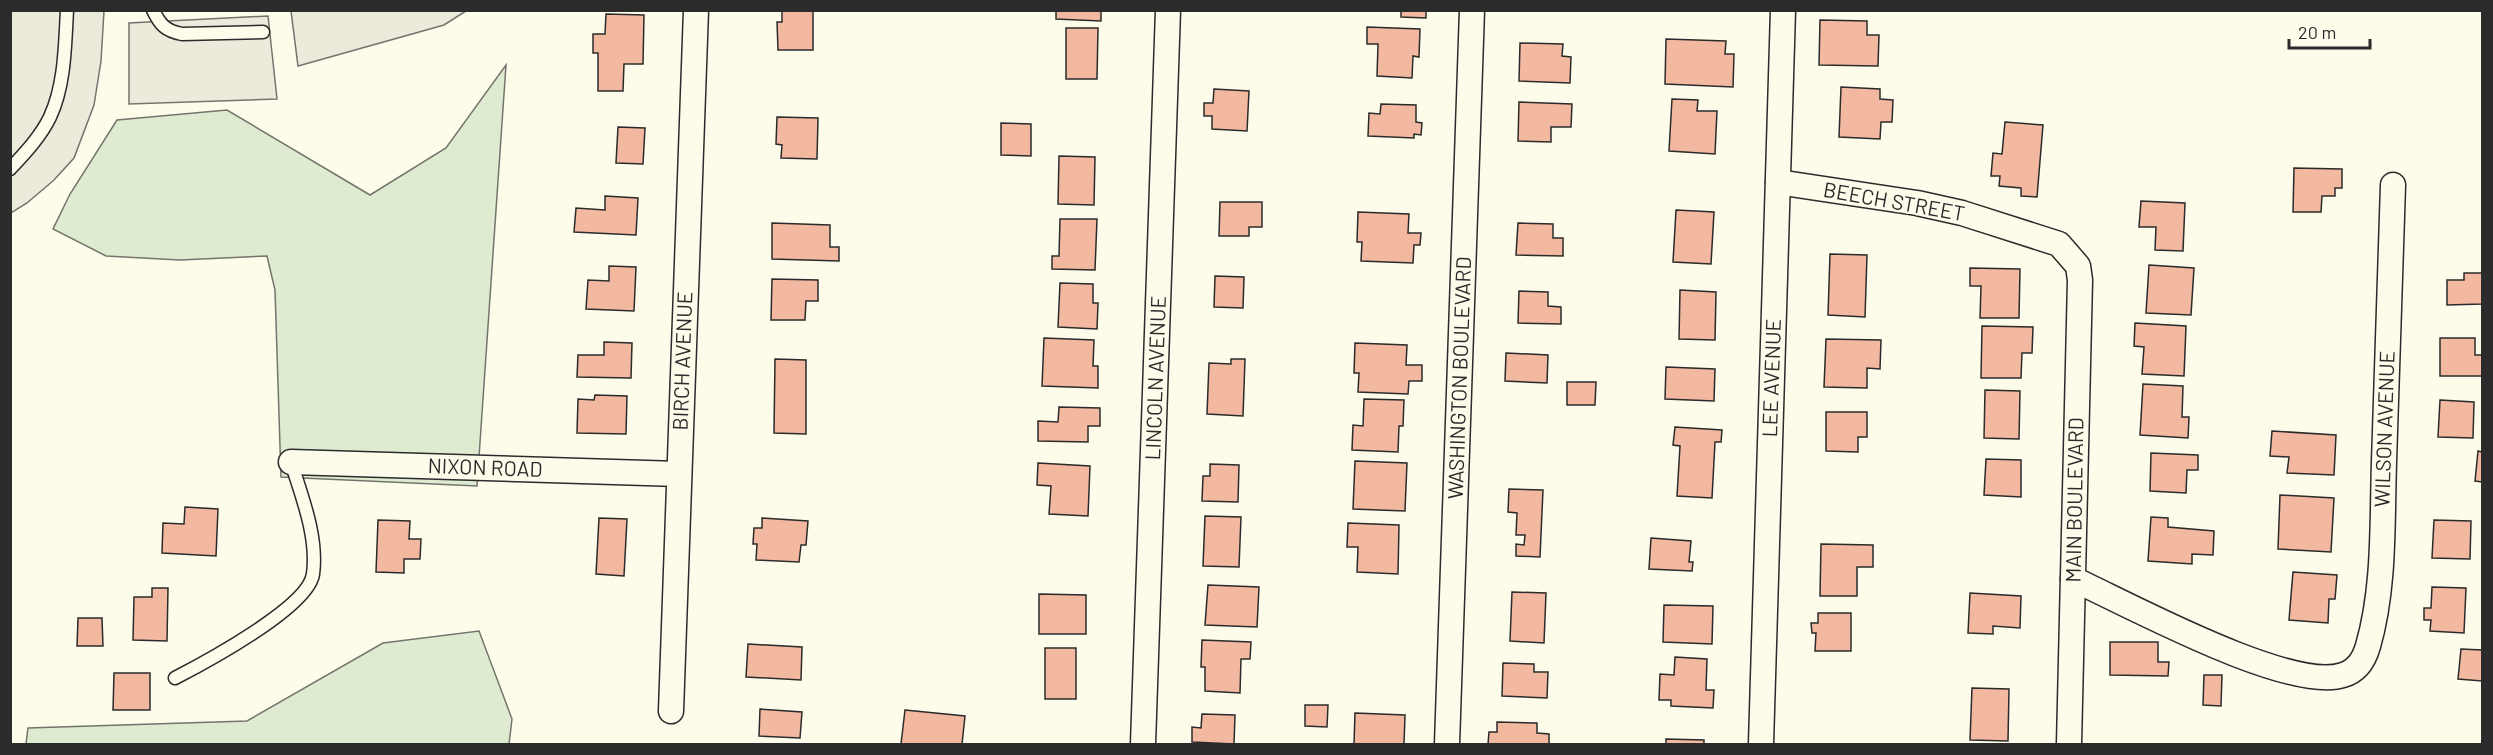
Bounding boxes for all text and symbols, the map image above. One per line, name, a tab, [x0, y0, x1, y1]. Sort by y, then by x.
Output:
scale bar	[2289, 12, 2370, 50]
text: 20 m	[2298, 21, 2336, 43]
street label: BEECH STREET	[1822, 176, 1967, 225]
street label: WASHINGTON BOULEVARD	[1442, 256, 1475, 500]
street label: BIRCH AVENUE	[667, 291, 696, 431]
street label: LINCOLN AVENUE	[1139, 295, 1170, 461]
street label: LEE AVENUE	[1756, 318, 1785, 438]
street label: WILSON AVENUE	[2368, 350, 2399, 508]
street label: MAIN BOULEVARD	[2060, 417, 2087, 583]
street label: NIXON ROAD	[427, 452, 543, 481]

